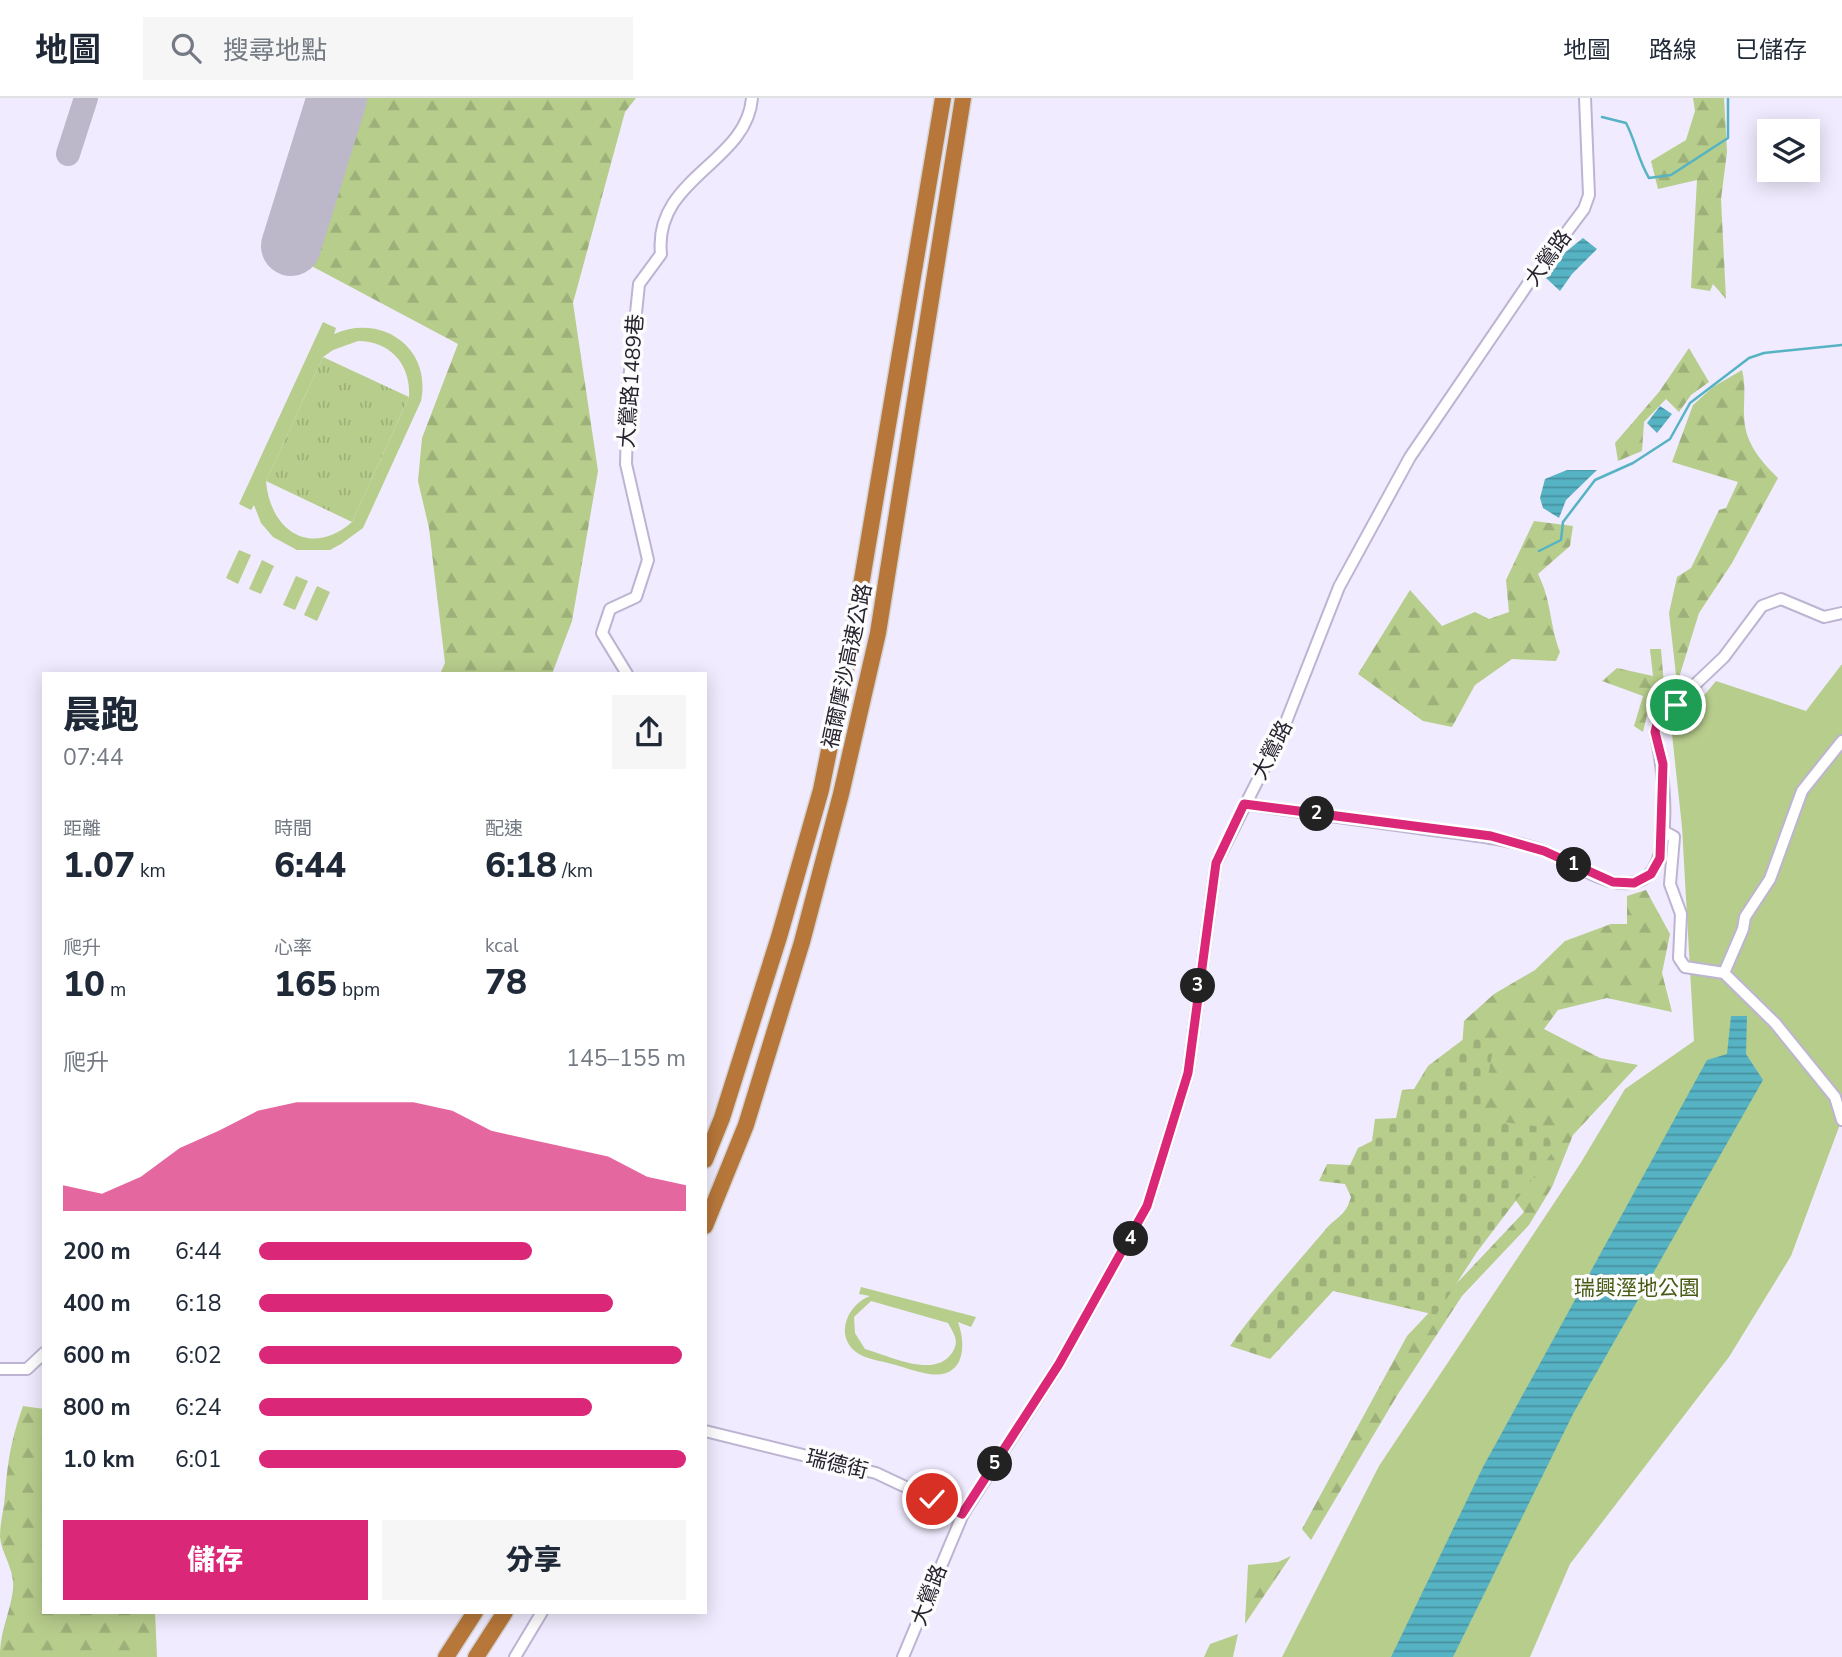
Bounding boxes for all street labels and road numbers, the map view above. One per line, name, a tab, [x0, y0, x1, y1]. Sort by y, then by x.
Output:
street label: 大鶯路	[1518, 224, 1578, 292]
street label: 大鶯路1489巷	[612, 313, 650, 449]
street label: 福爾摩沙高速公路	[816, 581, 878, 751]
street label: 大鶯路	[1245, 716, 1299, 784]
street label: 瑞德街	[803, 1443, 871, 1485]
street label: 大鶯路	[905, 1561, 953, 1629]

